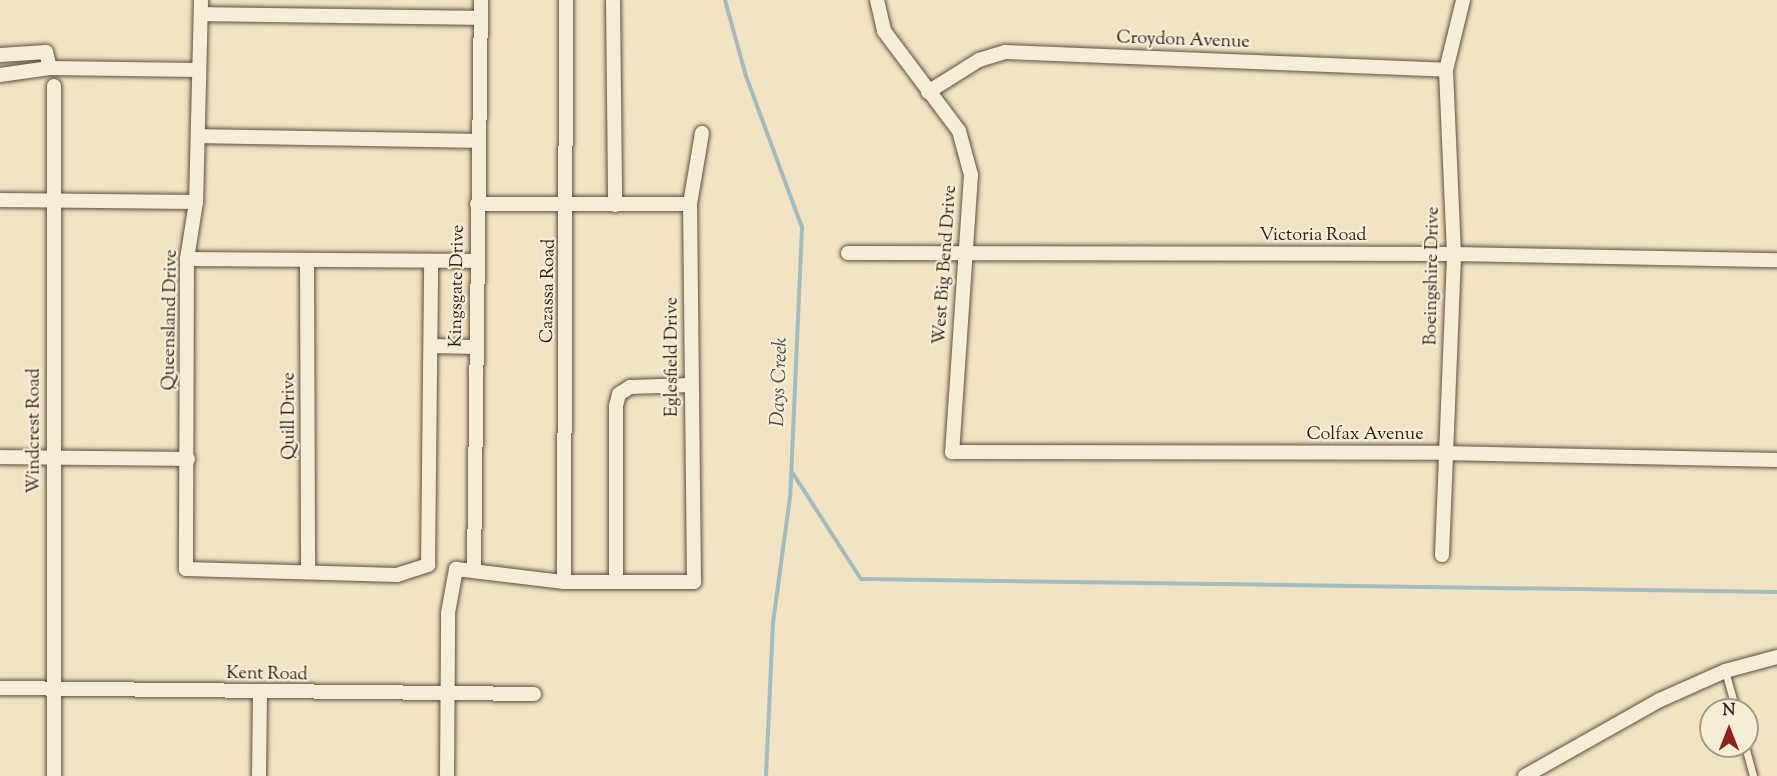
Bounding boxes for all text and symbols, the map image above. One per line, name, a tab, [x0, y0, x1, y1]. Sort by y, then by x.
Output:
street label: Croydon Avenue	[1116, 28, 1250, 54]
street label: West Big Bend Drive	[930, 184, 962, 346]
street label: Boeingshire Drive	[1421, 206, 1445, 346]
street label: Kingsgate Drive	[446, 224, 470, 348]
street label: Victoria Road	[1260, 225, 1366, 247]
street label: Cazassa Road	[537, 239, 561, 343]
street label: Queensland Drive	[159, 249, 183, 391]
street label: Eglesfield Drive	[662, 297, 684, 417]
water label: Days Creek	[766, 337, 794, 427]
street label: Windcrest Road	[24, 368, 46, 494]
street label: Quill Drive	[279, 372, 301, 460]
street label: Colfax Avenue	[1306, 424, 1424, 446]
street label: Kent Road	[226, 663, 308, 687]
north arrow	[1699, 698, 1759, 758]
text: N	[1723, 700, 1735, 723]

